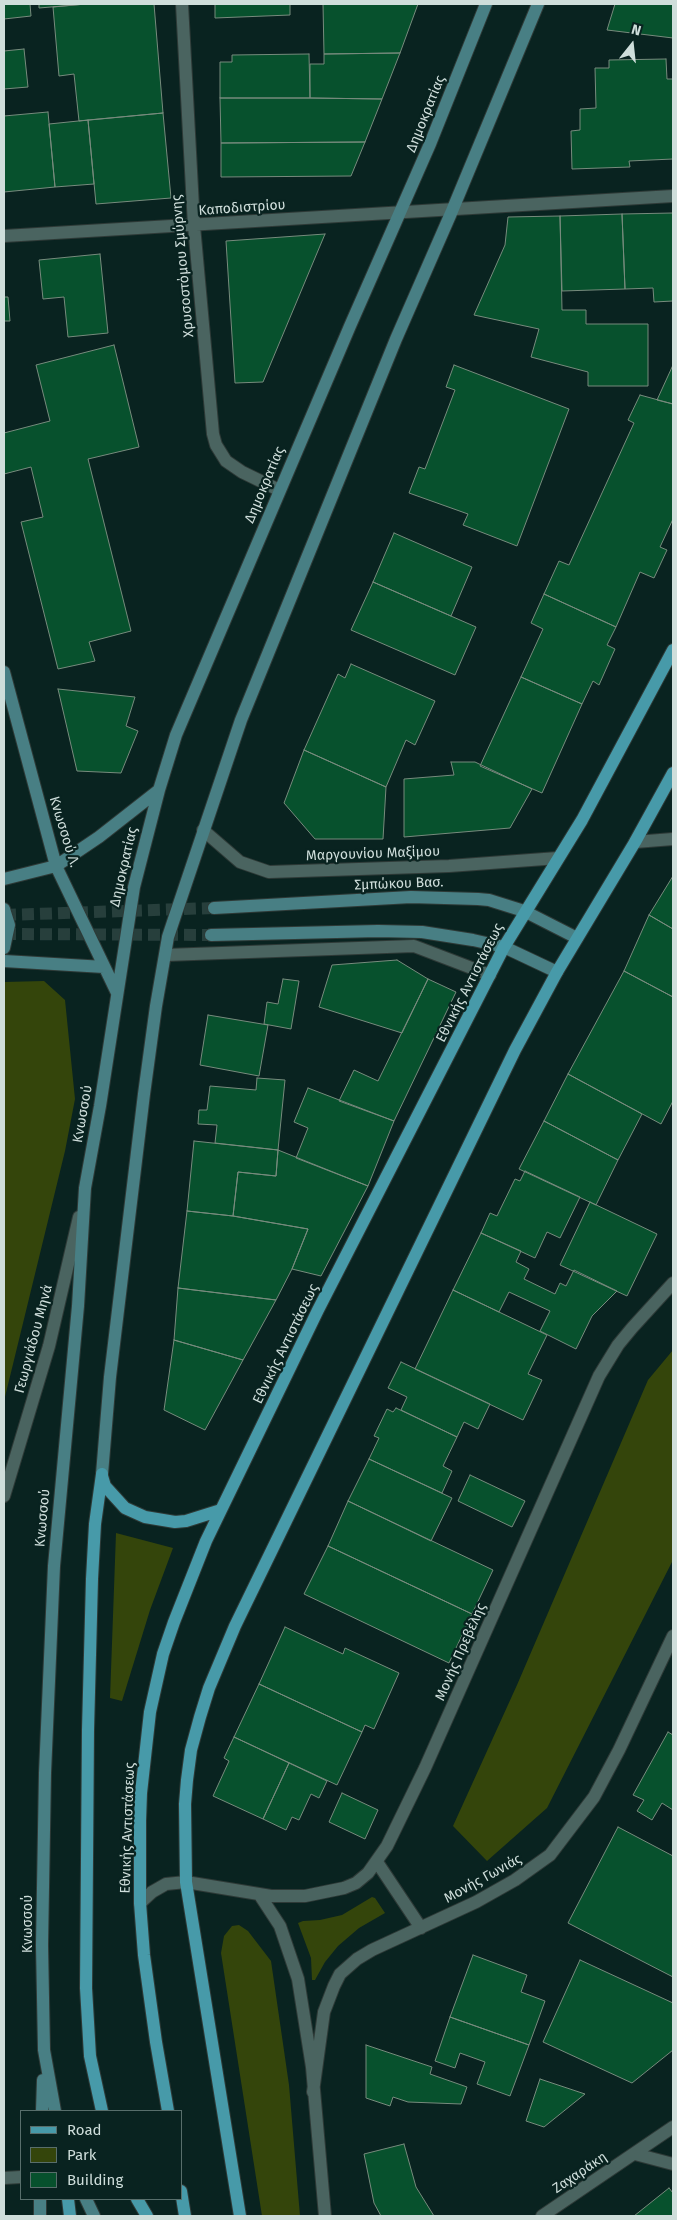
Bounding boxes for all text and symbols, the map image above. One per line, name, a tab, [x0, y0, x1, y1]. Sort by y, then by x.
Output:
north arrow	[607, 20, 657, 70]
text: N	[629, 21, 643, 40]
street label: Δημοκρατίας	[403, 73, 449, 155]
street label: Χρυσοστόμου Σμύρνης	[168, 194, 198, 338]
street label: Καποδιστρίου	[198, 197, 286, 219]
street label: Δημοκρατίας	[241, 444, 289, 526]
street label: Κνωσσού Λ.	[45, 794, 83, 870]
street label: Δημοκρατίας	[107, 825, 141, 909]
street label: Μαργουνίου Μαξίμου	[306, 843, 440, 865]
street label: Σμπώκου Βασ.	[354, 874, 444, 894]
street label: Εθνικής Αντιστάσεως	[433, 921, 507, 1045]
street label: Κνωσσού	[70, 1084, 96, 1144]
street label: Εθνικής Αντιστάσεως	[250, 1281, 322, 1407]
street label: Γεωργιάδου Μηνά	[11, 1283, 57, 1395]
street label: Κνωσσού	[32, 1488, 54, 1548]
street label: Μονής Πρεβέλης	[432, 1601, 490, 1703]
street label: Εθνικής Αντιστάσεως	[117, 1762, 139, 1894]
street label: Μονής Γωνιάς	[441, 1851, 525, 1907]
street label: Κνωσσού	[20, 1895, 36, 1953]
legend	[20, 2110, 182, 2200]
text: Road	[67, 2121, 102, 2139]
text: Park	[67, 2146, 97, 2164]
street label: Ζαχαράκη	[550, 2149, 610, 2197]
text: Building	[67, 2171, 123, 2189]

